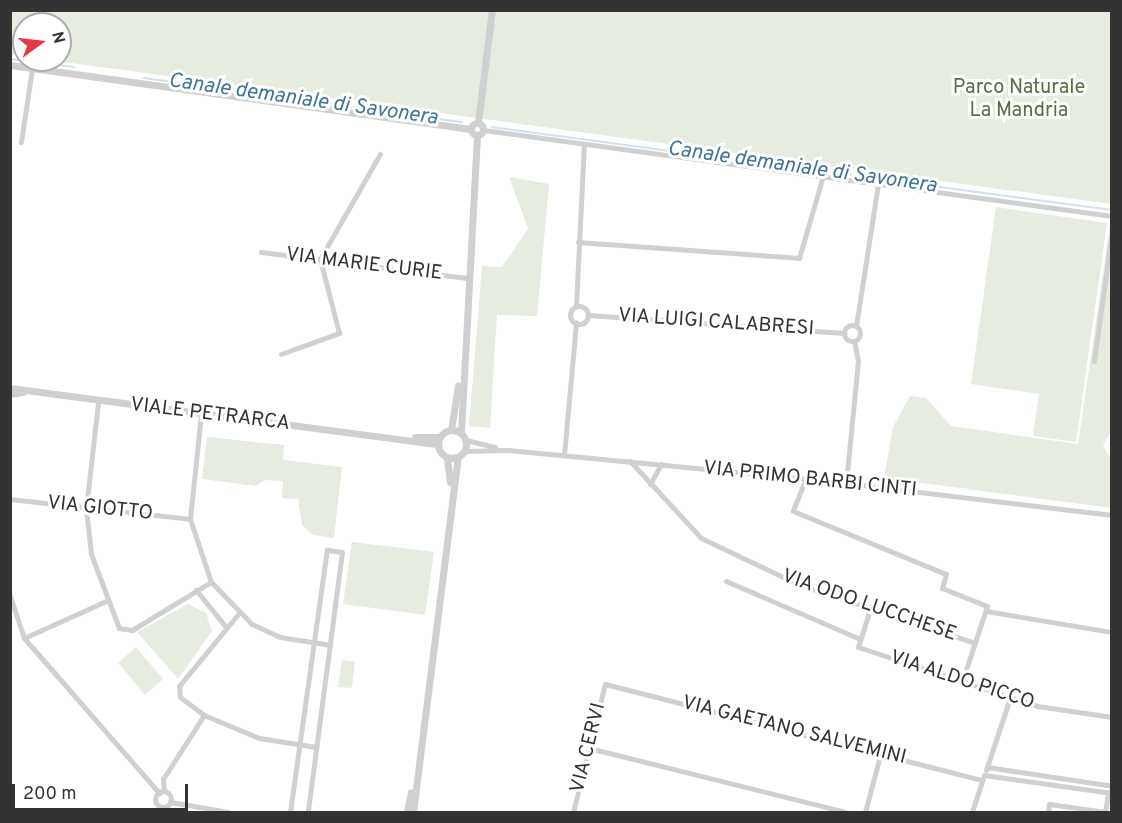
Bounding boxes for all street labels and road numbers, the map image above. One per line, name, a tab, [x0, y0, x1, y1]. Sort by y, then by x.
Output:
street label: VIA MARIE CURIE	[284, 243, 444, 287]
street label: VIA LUIGI CALABRESI	[617, 304, 815, 342]
street label: VIALE PETRARCA	[129, 393, 291, 437]
street label: VIA PRIMO BARBI CINTI	[702, 457, 918, 503]
street label: VIA GIOTTO	[46, 491, 154, 527]
street label: VIA ODO LUCCHESE	[778, 565, 960, 647]
street label: VIA ALDO PICCO	[886, 646, 1038, 716]
street label: VIA GAETANO SALVEMINI	[679, 691, 909, 771]
street label: VIA CERVI	[566, 700, 612, 796]

